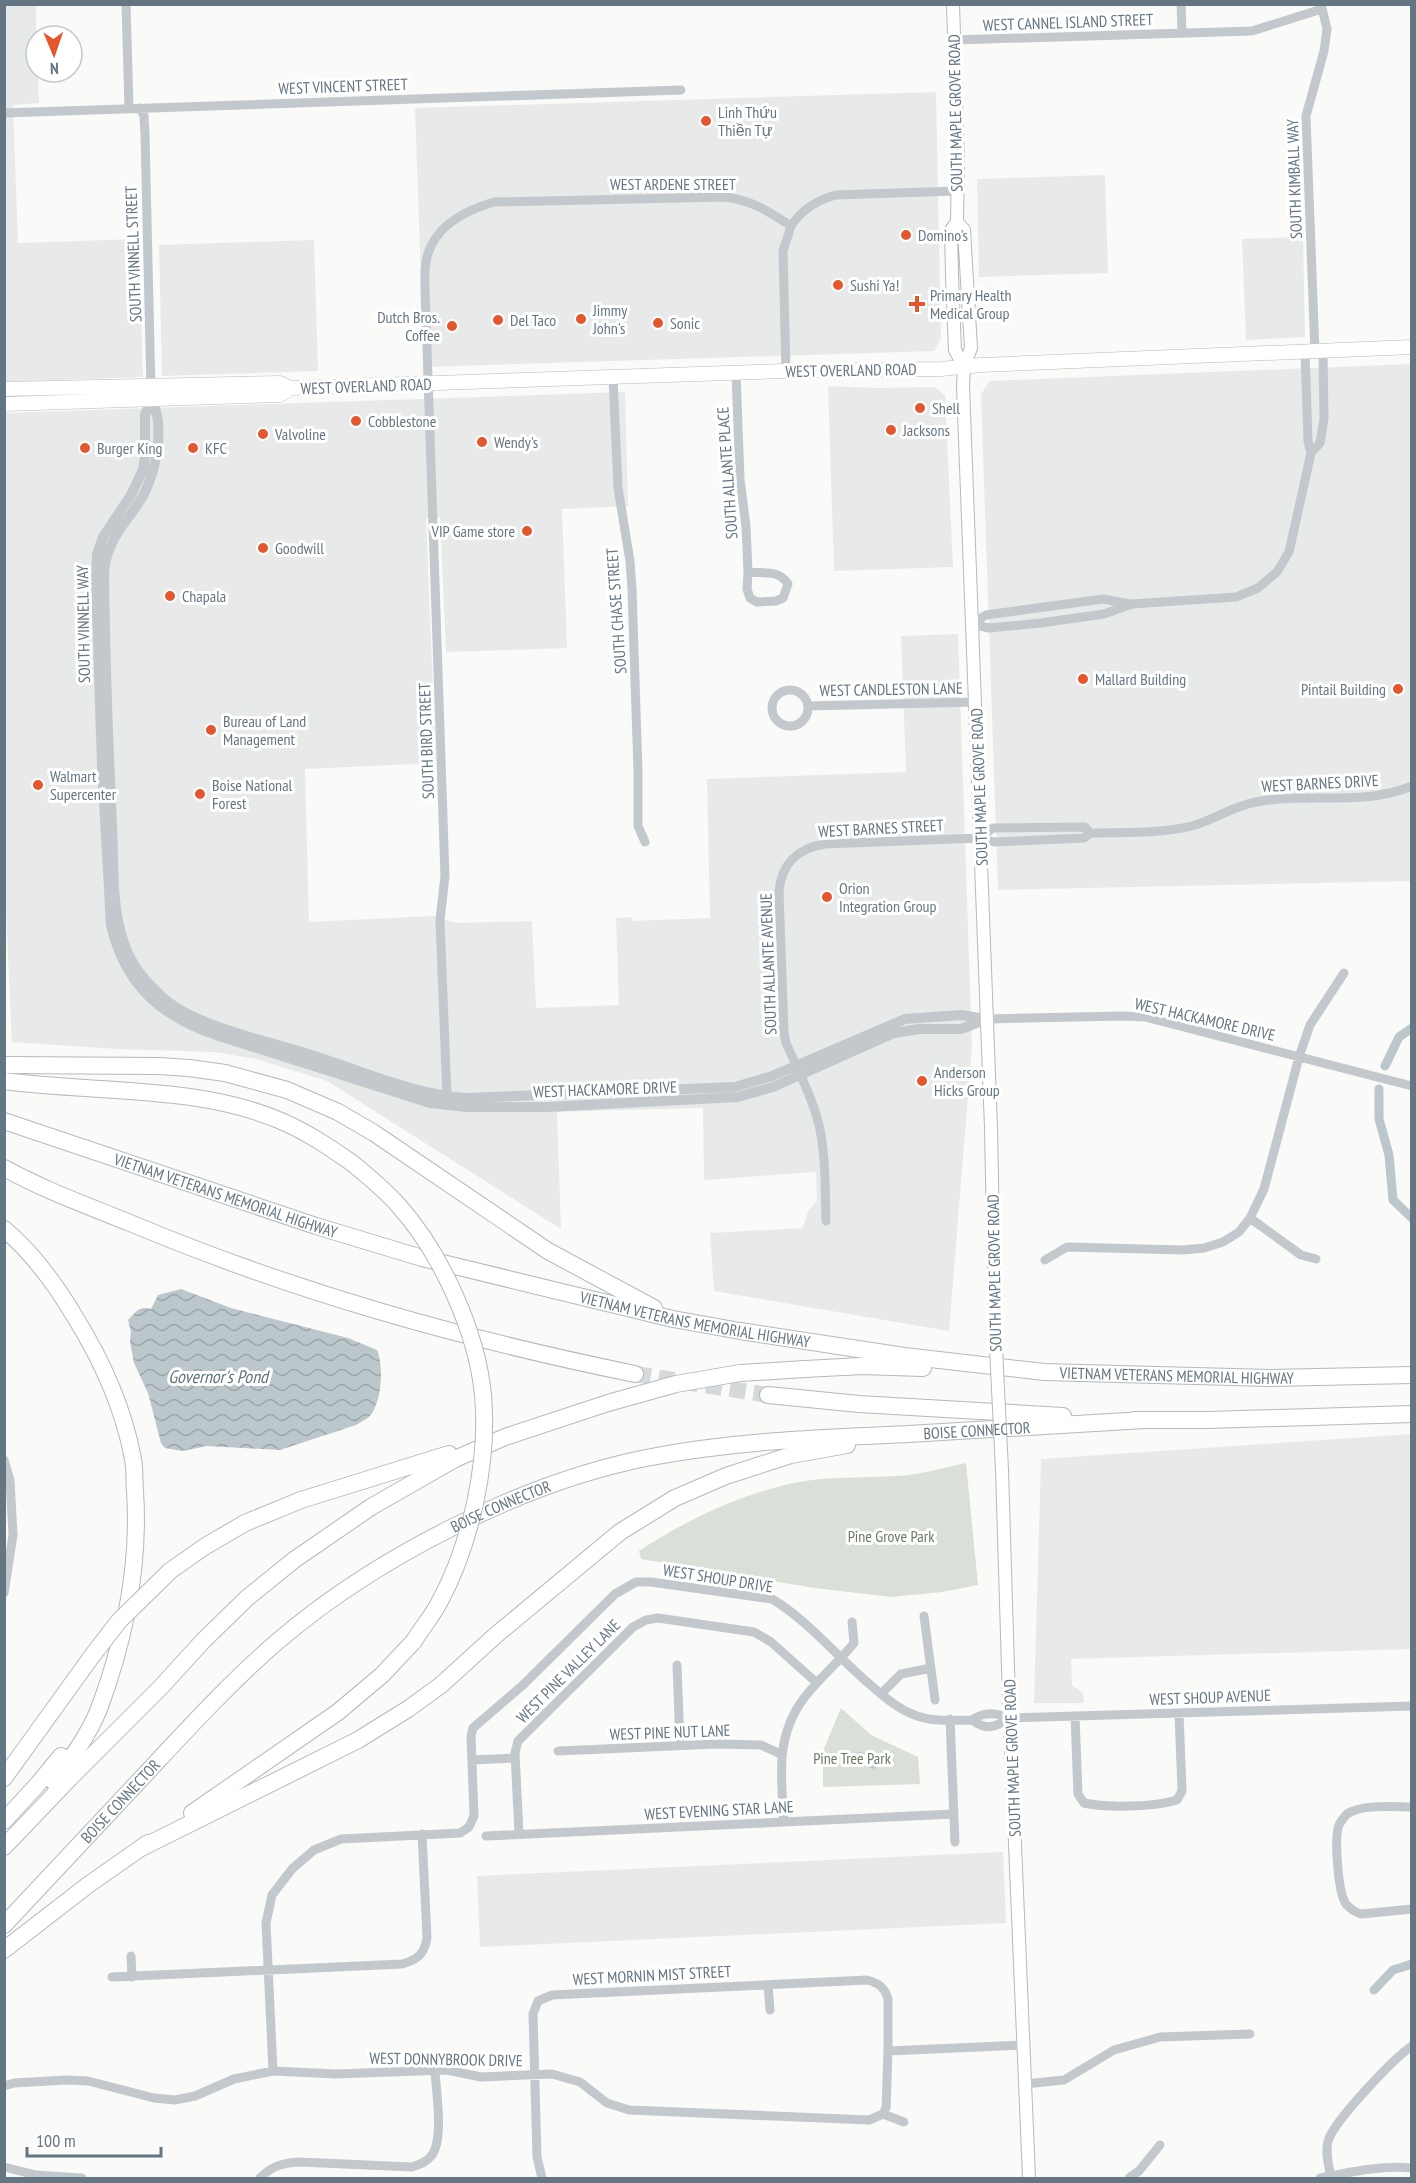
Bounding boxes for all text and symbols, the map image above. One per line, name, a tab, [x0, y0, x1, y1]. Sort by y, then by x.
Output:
street label: WEST CANNEL ISLAND STREET	[983, 9, 1153, 35]
north arrow	[24, 24, 84, 84]
street label: SOUTH MAPLE GROVE ROAD	[944, 34, 966, 192]
text: N	[50, 59, 59, 79]
street label: WEST VINCENT STREET	[278, 74, 408, 98]
place label: Linh Thứu Thiền Tự	[718, 102, 777, 140]
marker: Linh Thứu Thiền Tự	[699, 114, 713, 128]
street label: SOUTH KIMBALL WAY	[1282, 118, 1306, 239]
street label: WEST ARDENE STREET	[610, 174, 736, 194]
street label: SOUTH VINNELL STREET	[121, 185, 145, 323]
place label: Domino's	[918, 225, 968, 245]
marker: Domino's	[899, 228, 913, 242]
place label: Sushi Ya!	[850, 275, 899, 295]
marker: Sushi Ya!	[831, 278, 845, 292]
place label: Primary Health Medical Group	[930, 285, 1012, 323]
marker: Primary Health Medical Group	[908, 295, 926, 313]
place label: Jimmy John's	[592, 300, 627, 338]
place label: Dutch Bros. Coffee	[377, 307, 440, 345]
place label: Del Taco	[510, 310, 556, 330]
marker: Jimmy John's	[574, 312, 588, 326]
marker: Del Taco	[491, 313, 505, 327]
place label: Sonic	[670, 313, 700, 333]
marker: Sonic	[651, 316, 665, 330]
marker: Dutch Bros. Coffee	[445, 319, 459, 333]
street label: WEST OVERLAND ROAD	[785, 359, 917, 381]
street label: WEST OVERLAND ROAD	[300, 374, 432, 398]
place label: Shell	[932, 398, 960, 418]
marker: Shell	[913, 401, 927, 415]
street label: SOUTH ALLANTE PLACE	[712, 406, 742, 540]
place label: Cobblestone	[368, 411, 436, 431]
marker: Cobblestone	[349, 414, 363, 428]
place label: Jacksons	[902, 420, 950, 440]
marker: Jacksons	[884, 423, 898, 437]
place label: Valvoline	[274, 424, 326, 444]
marker: Valvoline	[256, 427, 270, 441]
place label: Wendy's	[494, 432, 538, 452]
marker: Wendy's	[475, 435, 489, 449]
place label: Burger King	[97, 438, 162, 458]
place label: KFC	[205, 438, 227, 458]
marker: Burger King	[78, 441, 92, 455]
marker: KFC	[186, 441, 200, 455]
place label: VIP Game store	[430, 521, 515, 541]
marker: VIP Game store	[520, 524, 534, 538]
place label: Goodwill	[275, 538, 324, 558]
marker: Goodwill	[256, 541, 270, 555]
street label: SOUTH CHASE STREET	[602, 547, 630, 675]
street label: SOUTH VINNELL WAY	[72, 564, 94, 683]
place label: Chapala	[182, 586, 226, 606]
marker: Chapala	[163, 589, 177, 603]
place label: Mallard Building	[1095, 669, 1186, 689]
marker: Mallard Building	[1076, 672, 1090, 686]
street label: WEST CANDLESTON LANE	[819, 678, 963, 700]
place label: Pintail Building	[1301, 679, 1386, 699]
street label: SOUTH BIRD STREET	[414, 682, 438, 800]
marker: Pintail Building	[1391, 682, 1405, 696]
street label: SOUTH MAPLE GROVE ROAD	[966, 708, 992, 866]
place label: Bureau of Land Management	[223, 711, 306, 749]
marker: Bureau of Land Management	[204, 723, 218, 737]
place label: Walmart Supercenter	[50, 766, 117, 804]
street label: WEST BARNES DRIVE	[1261, 770, 1379, 796]
place label: Boise National Forest	[212, 775, 293, 813]
marker: Walmart Supercenter	[31, 778, 45, 792]
marker: Boise National Forest	[193, 787, 207, 801]
street label: WEST BARNES STREET	[818, 815, 944, 841]
place label: Orion Integration Group	[839, 878, 937, 916]
marker: Orion Integration Group	[820, 890, 834, 904]
street label: SOUTH ALLANTE AVENUE	[756, 893, 780, 1035]
street label: WEST HACKAMORE DRIVE	[1133, 993, 1277, 1045]
place label: Anderson Hicks Group	[934, 1062, 1000, 1100]
marker: Anderson Hicks Group	[915, 1074, 929, 1088]
street label: WEST HACKAMORE DRIVE	[533, 1076, 677, 1102]
street label: VIETNAM VETERANS MEMORIAL HIGHWAY	[111, 1148, 341, 1242]
street label: SOUTH MAPLE GROVE ROAD	[983, 1194, 1005, 1352]
street label: VIETNAM VETERANS MEMORIAL HIGHWAY	[577, 1287, 812, 1352]
street label: VIETNAM VETERANS MEMORIAL HIGHWAY	[1058, 1362, 1295, 1388]
water label: Governor's Pond	[168, 1365, 270, 1388]
street label: BOISE CONNECTOR	[923, 1417, 1031, 1443]
street label: BOISE CONNECTOR	[447, 1476, 554, 1537]
park label: Pine Grove Park	[848, 1526, 935, 1546]
street label: WEST SHOUP DRIVE	[662, 1559, 775, 1597]
street label: WEST PINE VALLEY LANE	[512, 1615, 624, 1727]
street label: SOUTH MAPLE GROVE ROAD	[999, 1679, 1025, 1837]
street label: WEST SHOUP AVENUE	[1149, 1685, 1271, 1709]
street label: WEST PINE NUT LANE	[609, 1720, 731, 1744]
park label: Pine Tree Park	[813, 1748, 892, 1768]
street label: BOISE CONNECTOR	[76, 1755, 164, 1847]
street label: WEST EVENING STAR LANE	[644, 1796, 794, 1824]
street label: WEST MORNIN MIST STREET	[572, 1961, 732, 1989]
street label: WEST DONNYBROOK DRIVE	[369, 2048, 523, 2070]
scale bar	[27, 2120, 160, 2158]
text: 100 m	[36, 2129, 76, 2152]

